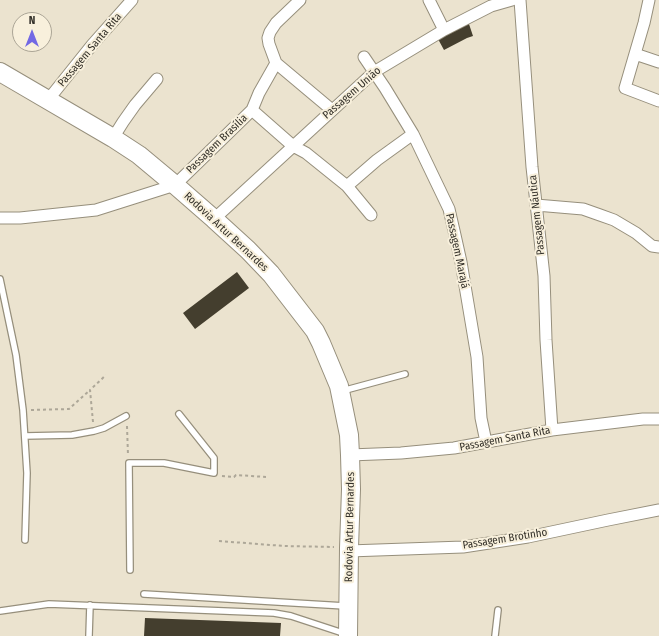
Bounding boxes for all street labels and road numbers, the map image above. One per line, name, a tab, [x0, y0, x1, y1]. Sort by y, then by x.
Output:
street label: Passagem Santa Rita	[55, 10, 125, 90]
street label: Passagem União	[320, 64, 384, 122]
street label: Passagem Brasília	[184, 111, 250, 177]
street label: Passagem Náutica	[526, 174, 548, 256]
street label: Rodovia Artur Bernardes	[181, 190, 271, 274]
street label: Passagem Marajá	[443, 212, 471, 290]
street label: Passagem Santa Rita	[458, 424, 552, 454]
street label: Rodovia Artur Bernardes	[342, 472, 358, 582]
street label: Passagem Brotinho	[462, 526, 548, 552]

